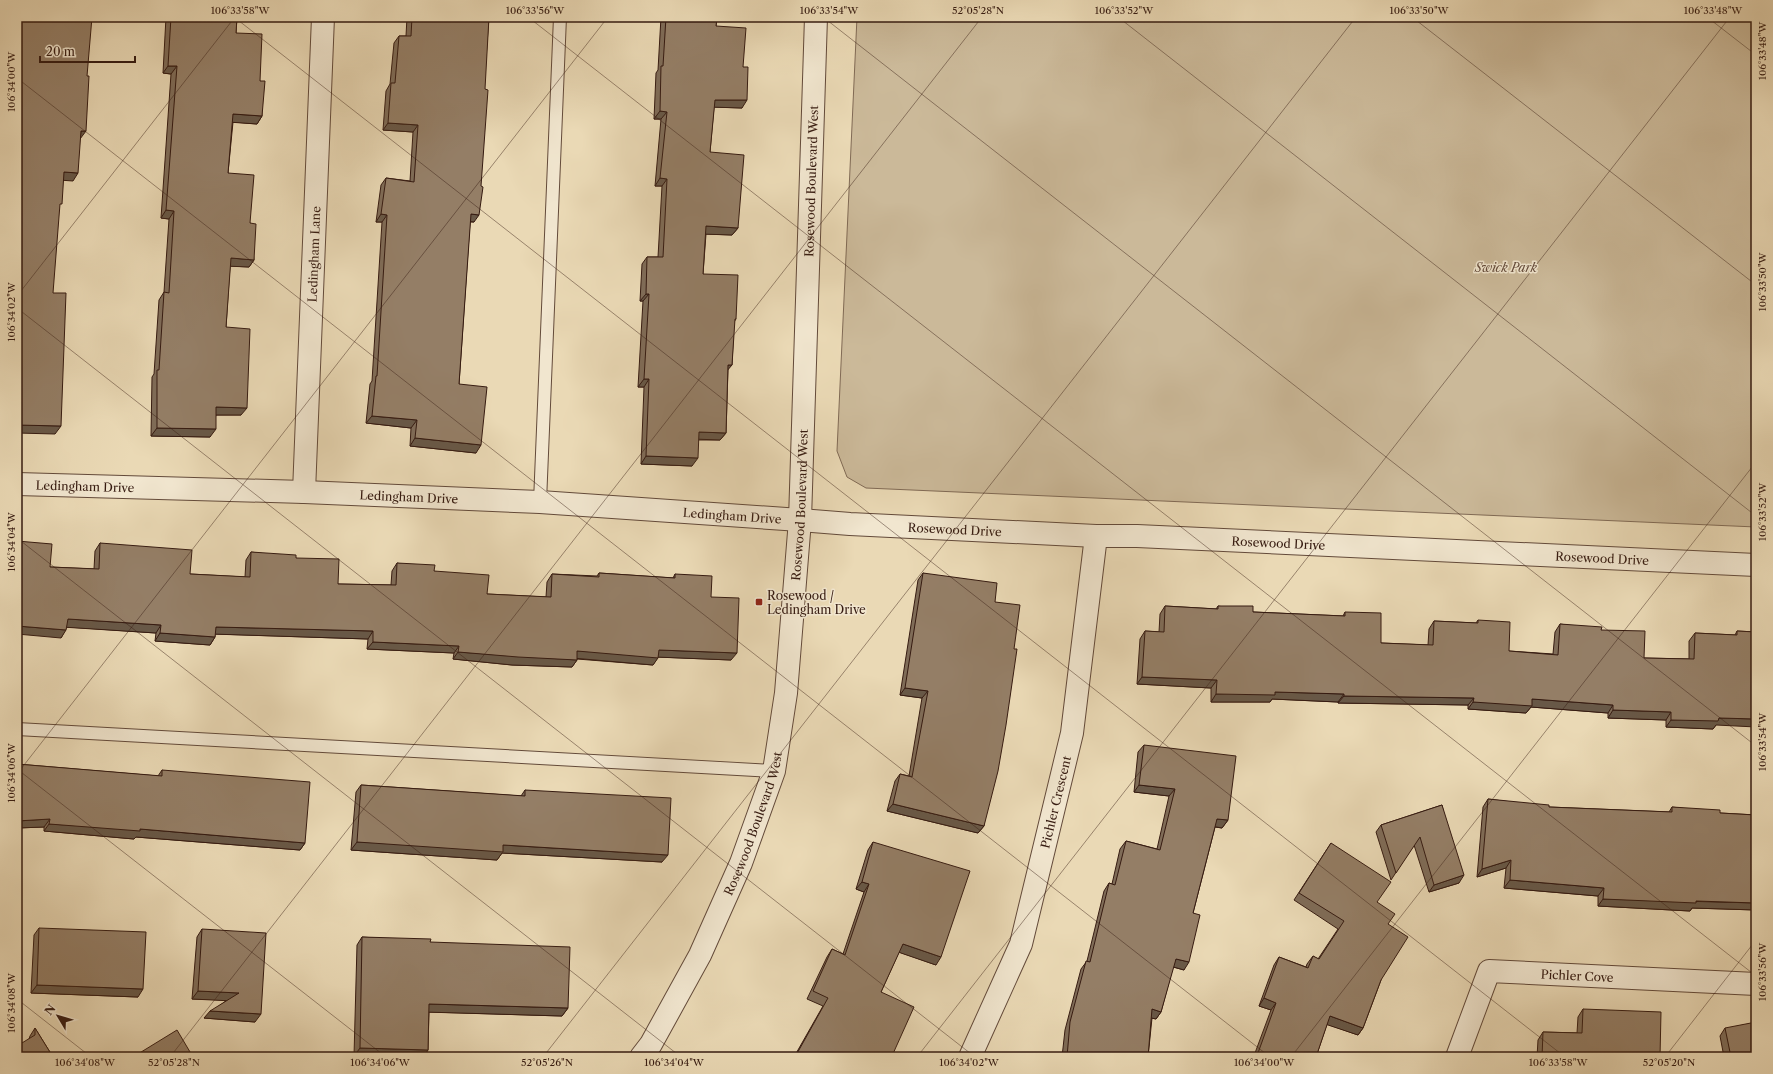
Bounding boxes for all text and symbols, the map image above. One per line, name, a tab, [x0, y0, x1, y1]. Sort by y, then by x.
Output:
text: 106°33'58"W	[211, 4, 270, 17]
text: 106°33'56"W	[506, 4, 565, 17]
text: 106°33'54"W	[800, 4, 859, 17]
text: 52°05'28"N	[952, 4, 1004, 17]
text: 106°33'52"W	[1095, 4, 1154, 17]
text: 106°33'50"W	[1389, 4, 1450, 17]
text: 106°33'48"W	[1684, 4, 1743, 17]
text: 106°33'48"W	[1756, 21, 1769, 80]
scale bar	[40, 38, 135, 64]
text: 20 m	[46, 44, 75, 59]
text: 106°34'00"W	[5, 51, 18, 112]
street label: Rosewood Boulevard West	[801, 104, 821, 257]
street label: Ledingham Lane	[304, 206, 323, 303]
text: 106°33'50"W	[1756, 251, 1769, 312]
park label: Swick Park	[1474, 260, 1538, 275]
text: 106°34'02"W	[5, 281, 18, 342]
street label: Rosewood Boulevard West	[788, 428, 810, 581]
street label: Ledingham Drive	[35, 477, 135, 495]
text: 106°33'52"W	[1756, 482, 1769, 541]
street label: Ledingham Drive	[359, 487, 459, 506]
street label: Ledingham Drive	[682, 504, 782, 526]
text: 106°34'04"W	[5, 511, 18, 572]
street label: Rosewood Drive	[907, 519, 1002, 539]
street label: Rosewood Drive	[1231, 533, 1326, 552]
street label: Rosewood Drive	[1555, 548, 1650, 567]
place label: Rosewood / Ledingham Drive	[767, 588, 866, 617]
marker: Rosewood / Ledingham Drive	[754, 597, 764, 607]
text: 106°33'54"W	[1756, 712, 1769, 771]
text: 106°34'06"W	[5, 742, 18, 803]
street label: Rosewood Boulevard West	[720, 750, 784, 898]
street label: Pichler Crescent	[1037, 754, 1074, 850]
text: 106°33'56"W	[1756, 942, 1769, 1001]
street label: Pichler Cove	[1540, 966, 1614, 985]
text: 106°34'08"W	[5, 972, 18, 1033]
north arrow	[38, 996, 78, 1036]
text: N	[42, 1001, 59, 1018]
text: 106°34'08"W	[55, 1056, 116, 1069]
text: 52°05'28"N	[148, 1056, 200, 1069]
text: 106°34'06"W	[350, 1056, 411, 1069]
text: 52°05'26"N	[521, 1056, 573, 1069]
text: 106°34'04"W	[644, 1056, 705, 1069]
text: 106°34'02"W	[939, 1056, 1000, 1069]
text: 106°34'00"W	[1234, 1056, 1295, 1069]
text: 106°33'58"W	[1529, 1056, 1588, 1069]
text: 52°05'20"N	[1643, 1056, 1695, 1069]

